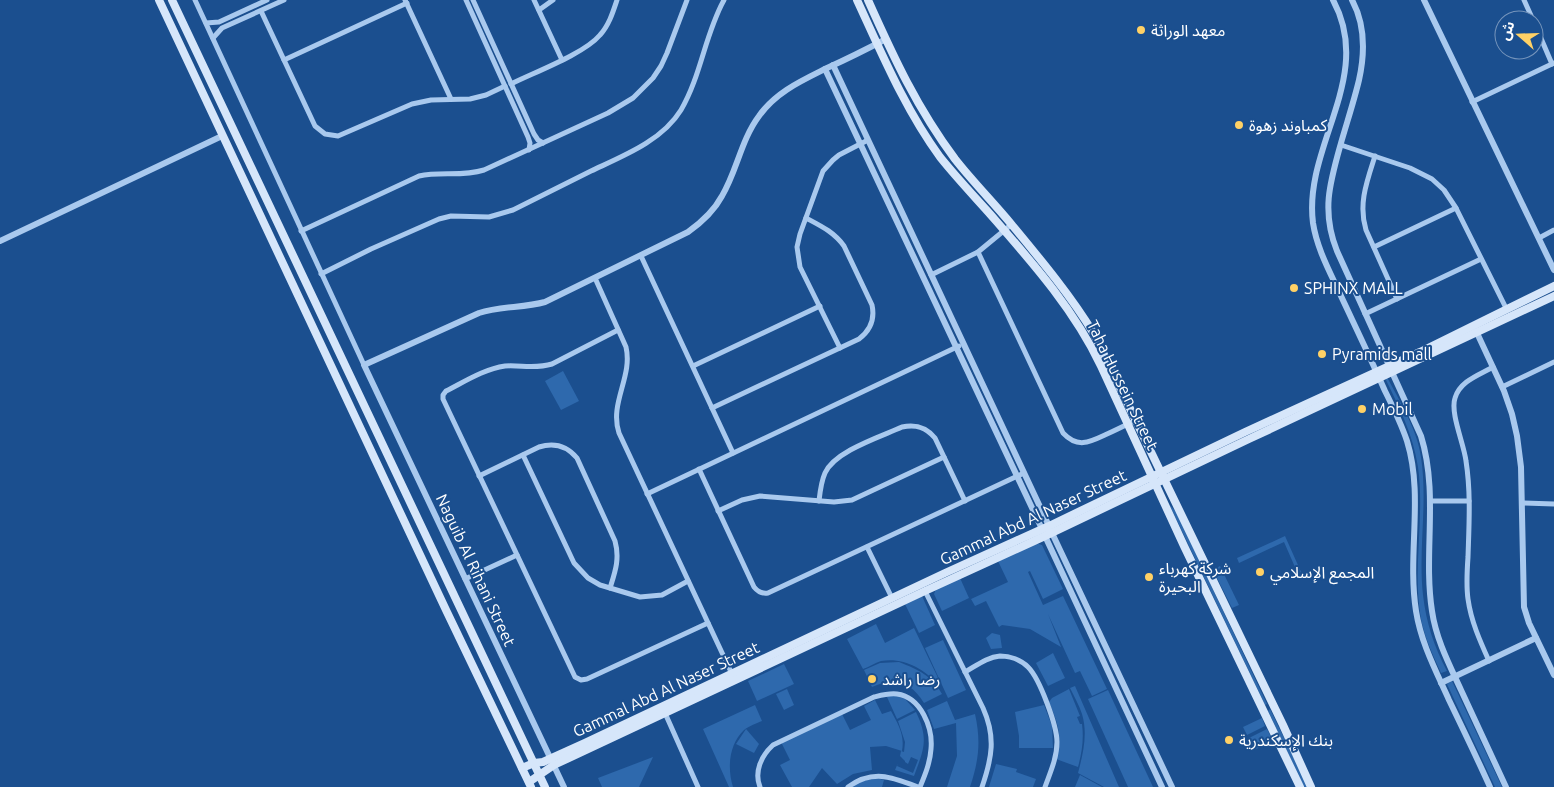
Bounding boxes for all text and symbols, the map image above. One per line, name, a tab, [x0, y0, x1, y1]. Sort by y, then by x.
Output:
north arrow	[1494, 10, 1544, 60]
text: ش	[1496, 19, 1518, 42]
place label: معهد الوراثة	[1151, 21, 1225, 40]
marker: معهد الوراثة	[1135, 24, 1147, 36]
place label: كمباوند زهوة	[1249, 116, 1327, 135]
marker: كمباوند زهوة	[1233, 119, 1245, 131]
place label: SPHINX MALL	[1304, 279, 1403, 297]
marker: SPHINX MALL	[1288, 282, 1300, 294]
street label: Taha Hussein Street	[1084, 317, 1163, 453]
place label: Pyramids mall	[1332, 345, 1432, 363]
marker: Pyramids mall	[1316, 348, 1328, 360]
place label: Mobil	[1372, 400, 1413, 418]
marker: Mobil	[1356, 403, 1368, 415]
street label: Gammal Abd Al Naser Street	[937, 466, 1130, 568]
street label: Naguib Al Rihani Street	[433, 491, 519, 650]
place label: شركة كهرباء البحيرة	[1159, 559, 1231, 596]
place label: المجمع الإسلامي	[1270, 563, 1374, 585]
marker: المجمع الإسلامي	[1254, 566, 1266, 578]
marker: شركة كهرباء البحيرة	[1143, 571, 1155, 583]
street label: Gammal Abd Al Naser Street	[570, 638, 763, 740]
place label: رضا راشد	[882, 670, 941, 689]
marker: رضا راشد	[866, 673, 878, 685]
place label: بنك الإسكندرية	[1239, 731, 1333, 751]
marker: بنك الإسكندرية	[1223, 734, 1235, 746]

